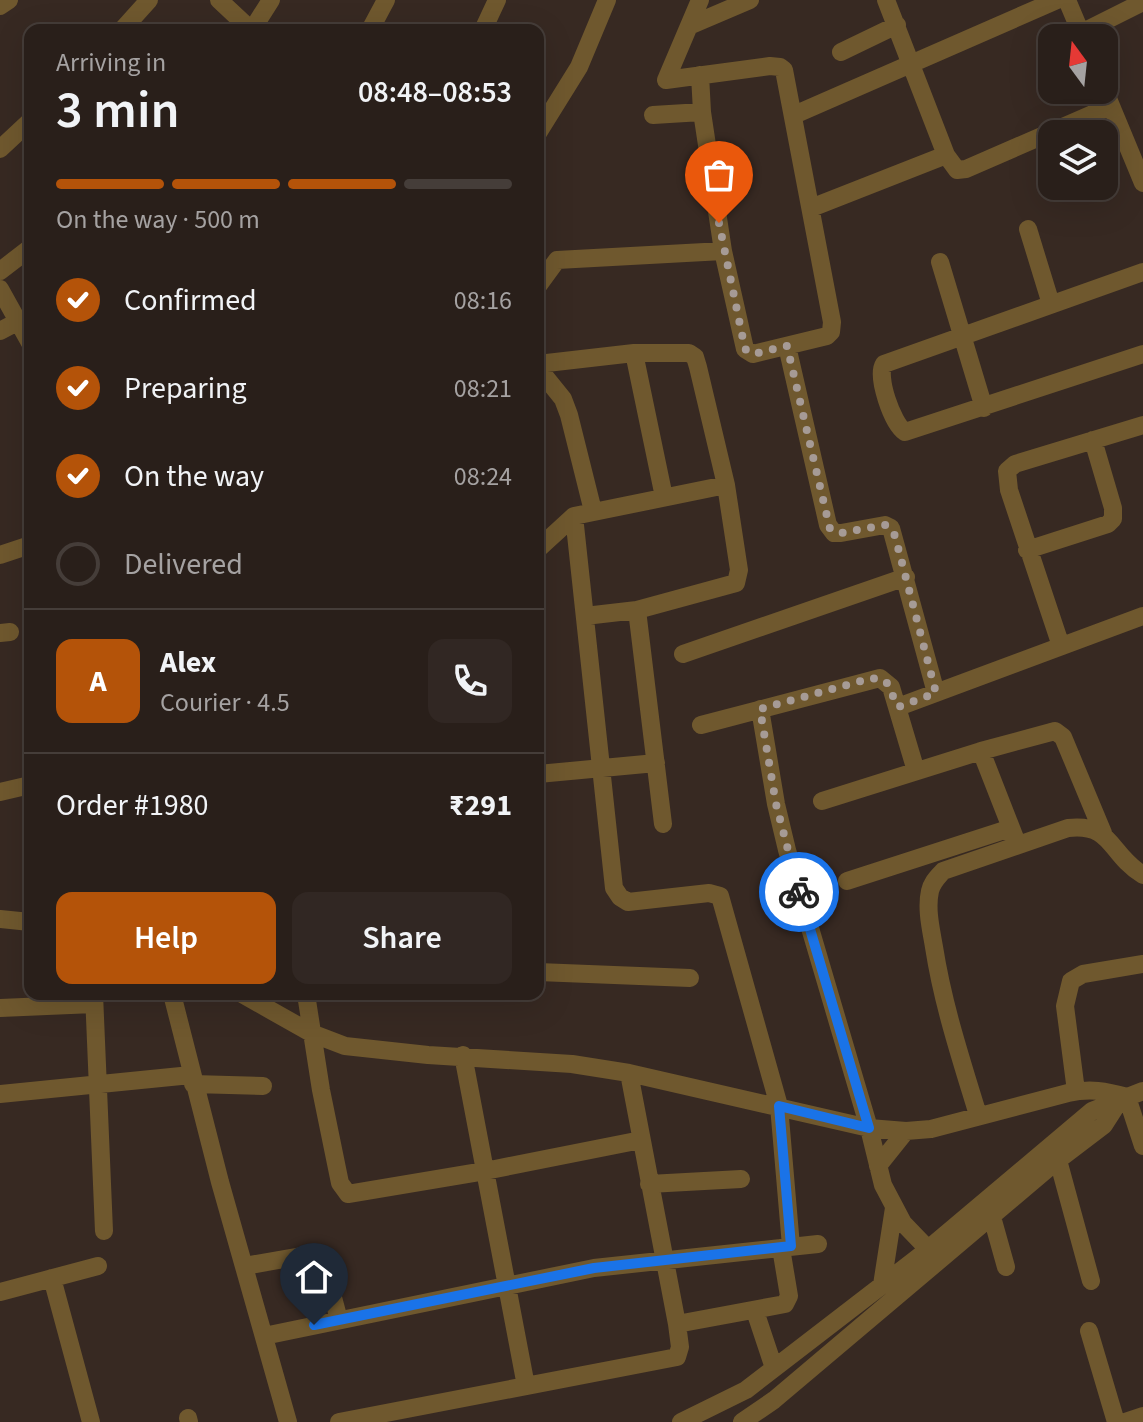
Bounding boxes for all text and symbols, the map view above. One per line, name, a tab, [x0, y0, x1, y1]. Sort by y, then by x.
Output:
north arrow	[1038, 24, 1118, 104]
map controls	[1038, 24, 1118, 200]
text: Arriving in	[56, 44, 166, 81]
text: 08:48–08:53	[358, 71, 512, 114]
text: 3 min	[56, 74, 180, 148]
button: layers	[1038, 120, 1118, 200]
pin	[685, 141, 753, 223]
icon: bag	[697, 153, 741, 197]
text: On the way · 500 m	[56, 201, 260, 238]
icon: check	[56, 278, 100, 322]
text: Confirmed	[124, 279, 257, 322]
text: 08:16	[454, 282, 512, 319]
icon: check	[56, 366, 100, 410]
text: Preparing	[124, 367, 247, 410]
text: 08:21	[454, 370, 512, 407]
icon: check	[56, 454, 100, 498]
text: On the way	[124, 455, 264, 498]
text: 08:24	[454, 458, 512, 495]
text: Delivered	[124, 543, 243, 586]
button: phone	[428, 639, 512, 723]
text: Alex	[160, 641, 216, 684]
text: A	[89, 660, 107, 703]
text: Courier · 4.5	[160, 684, 290, 721]
text: Order #1980	[56, 784, 209, 827]
text: ₹291	[449, 784, 512, 827]
courier	[759, 852, 839, 932]
icon: bike	[777, 870, 821, 914]
button: Help	[56, 892, 276, 984]
button: Share	[292, 892, 512, 984]
pin	[280, 1243, 348, 1325]
icon: home	[292, 1255, 336, 1299]

